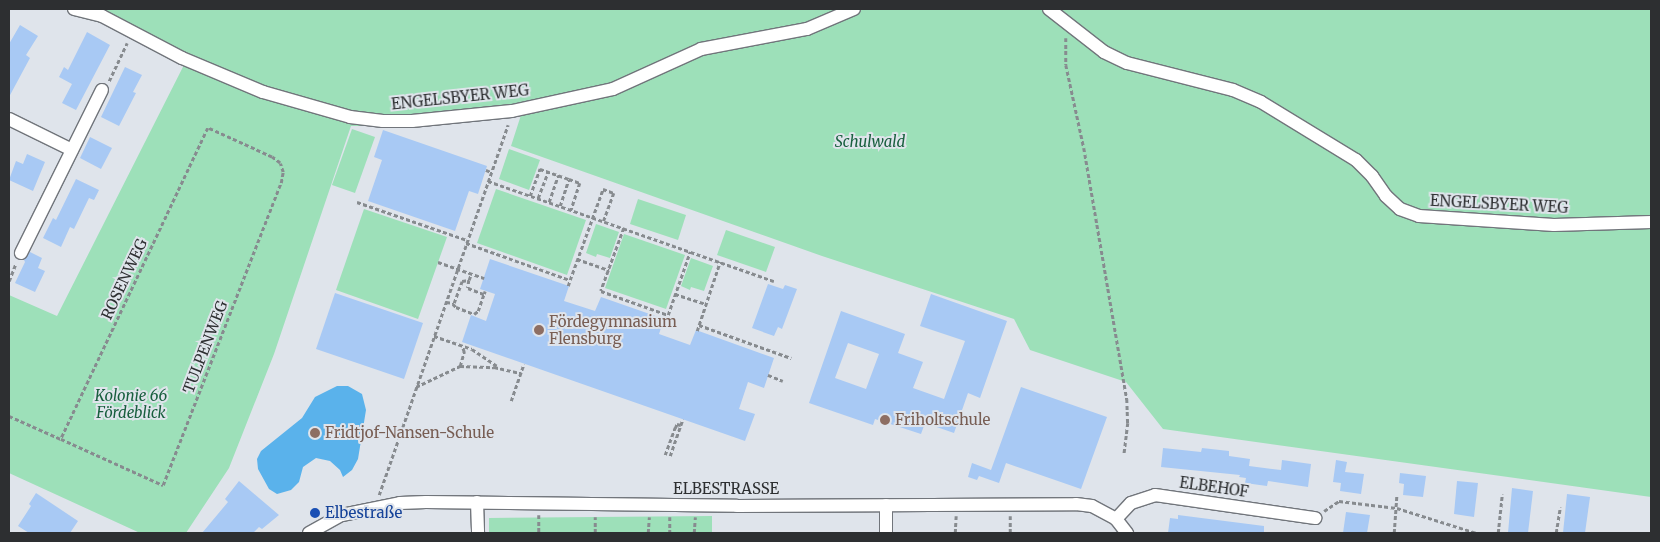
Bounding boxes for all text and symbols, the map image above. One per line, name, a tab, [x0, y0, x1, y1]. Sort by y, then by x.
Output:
street label: ENGELSBYER WEG	[390, 81, 530, 113]
park label: Schulwald	[835, 133, 905, 151]
street label: ENGELSBYER WEG	[1429, 191, 1569, 217]
street label: ROSENWEG	[97, 236, 151, 322]
street label: TULPENWEG	[179, 298, 231, 396]
place label: Fördegymnasium Flensburg	[549, 312, 677, 347]
marker: Fördegymnasium Flensburg	[533, 324, 545, 336]
park label: Kolonie 66 Fördeblick	[95, 386, 167, 421]
place label: Friholtschule	[895, 411, 990, 429]
marker: Friholtschule	[879, 414, 891, 426]
place label: Fridtjof-Nansen-Schule	[325, 424, 494, 442]
marker: Fridtjof-Nansen-Schule	[309, 427, 321, 439]
street label: ELBEHOF	[1178, 473, 1250, 501]
street label: ELBESTRASSE	[673, 480, 779, 498]
place label: Elbestraße	[325, 504, 402, 522]
marker: Elbestraße	[309, 507, 321, 519]

